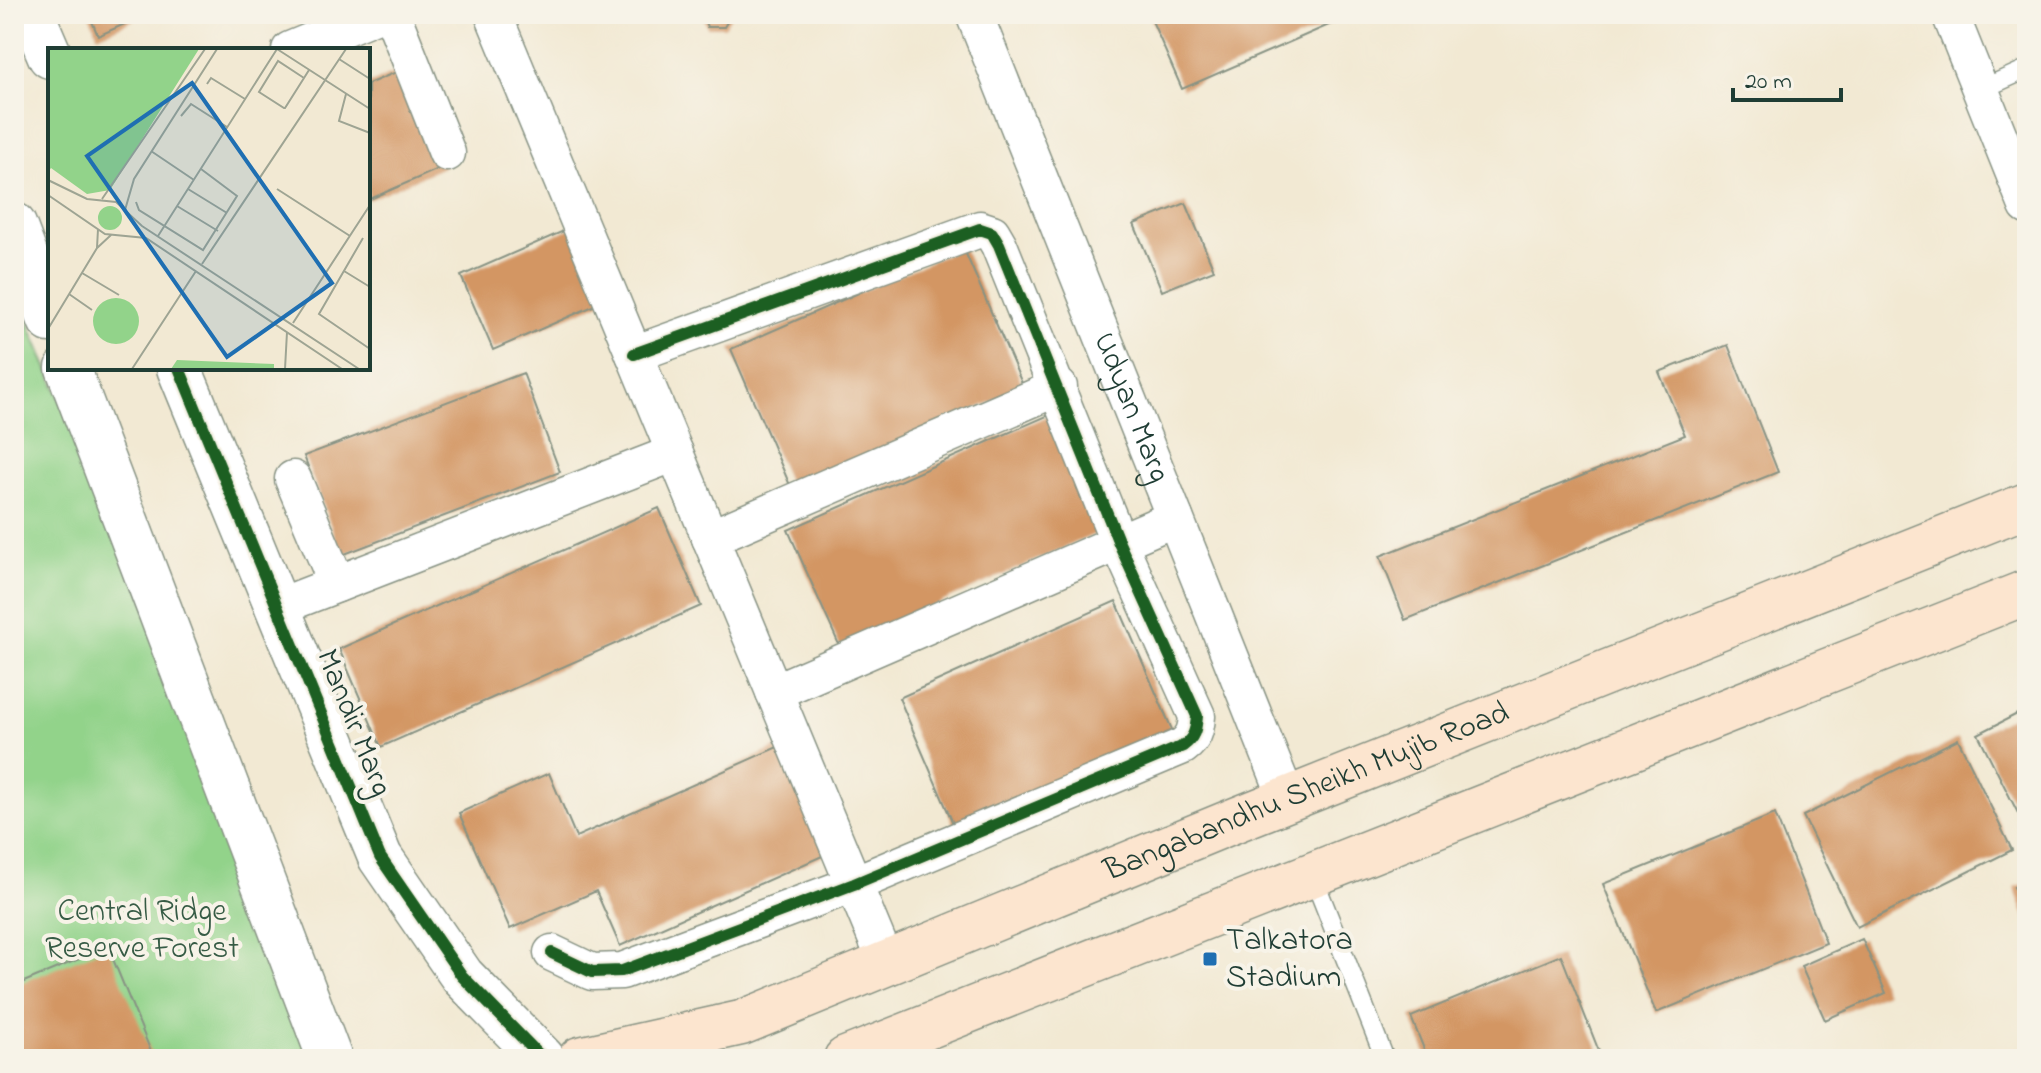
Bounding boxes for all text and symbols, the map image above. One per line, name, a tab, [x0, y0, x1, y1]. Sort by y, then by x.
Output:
inset map	[48, 48, 370, 370]
scale bar	[1733, 52, 1841, 102]
text: 20 m	[1745, 65, 1792, 100]
street label: Udyan Marg	[1080, 326, 1182, 490]
street label: Mandir Marg	[302, 642, 404, 804]
street label: Bangabandhu Sheikh Mujib Road	[1096, 690, 1516, 895]
park label: Central Ridge Reserve Forest	[45, 889, 239, 973]
place label: Talkatora Stadium	[1226, 918, 1353, 1002]
marker: Talkatora Stadium	[1201, 950, 1219, 968]

